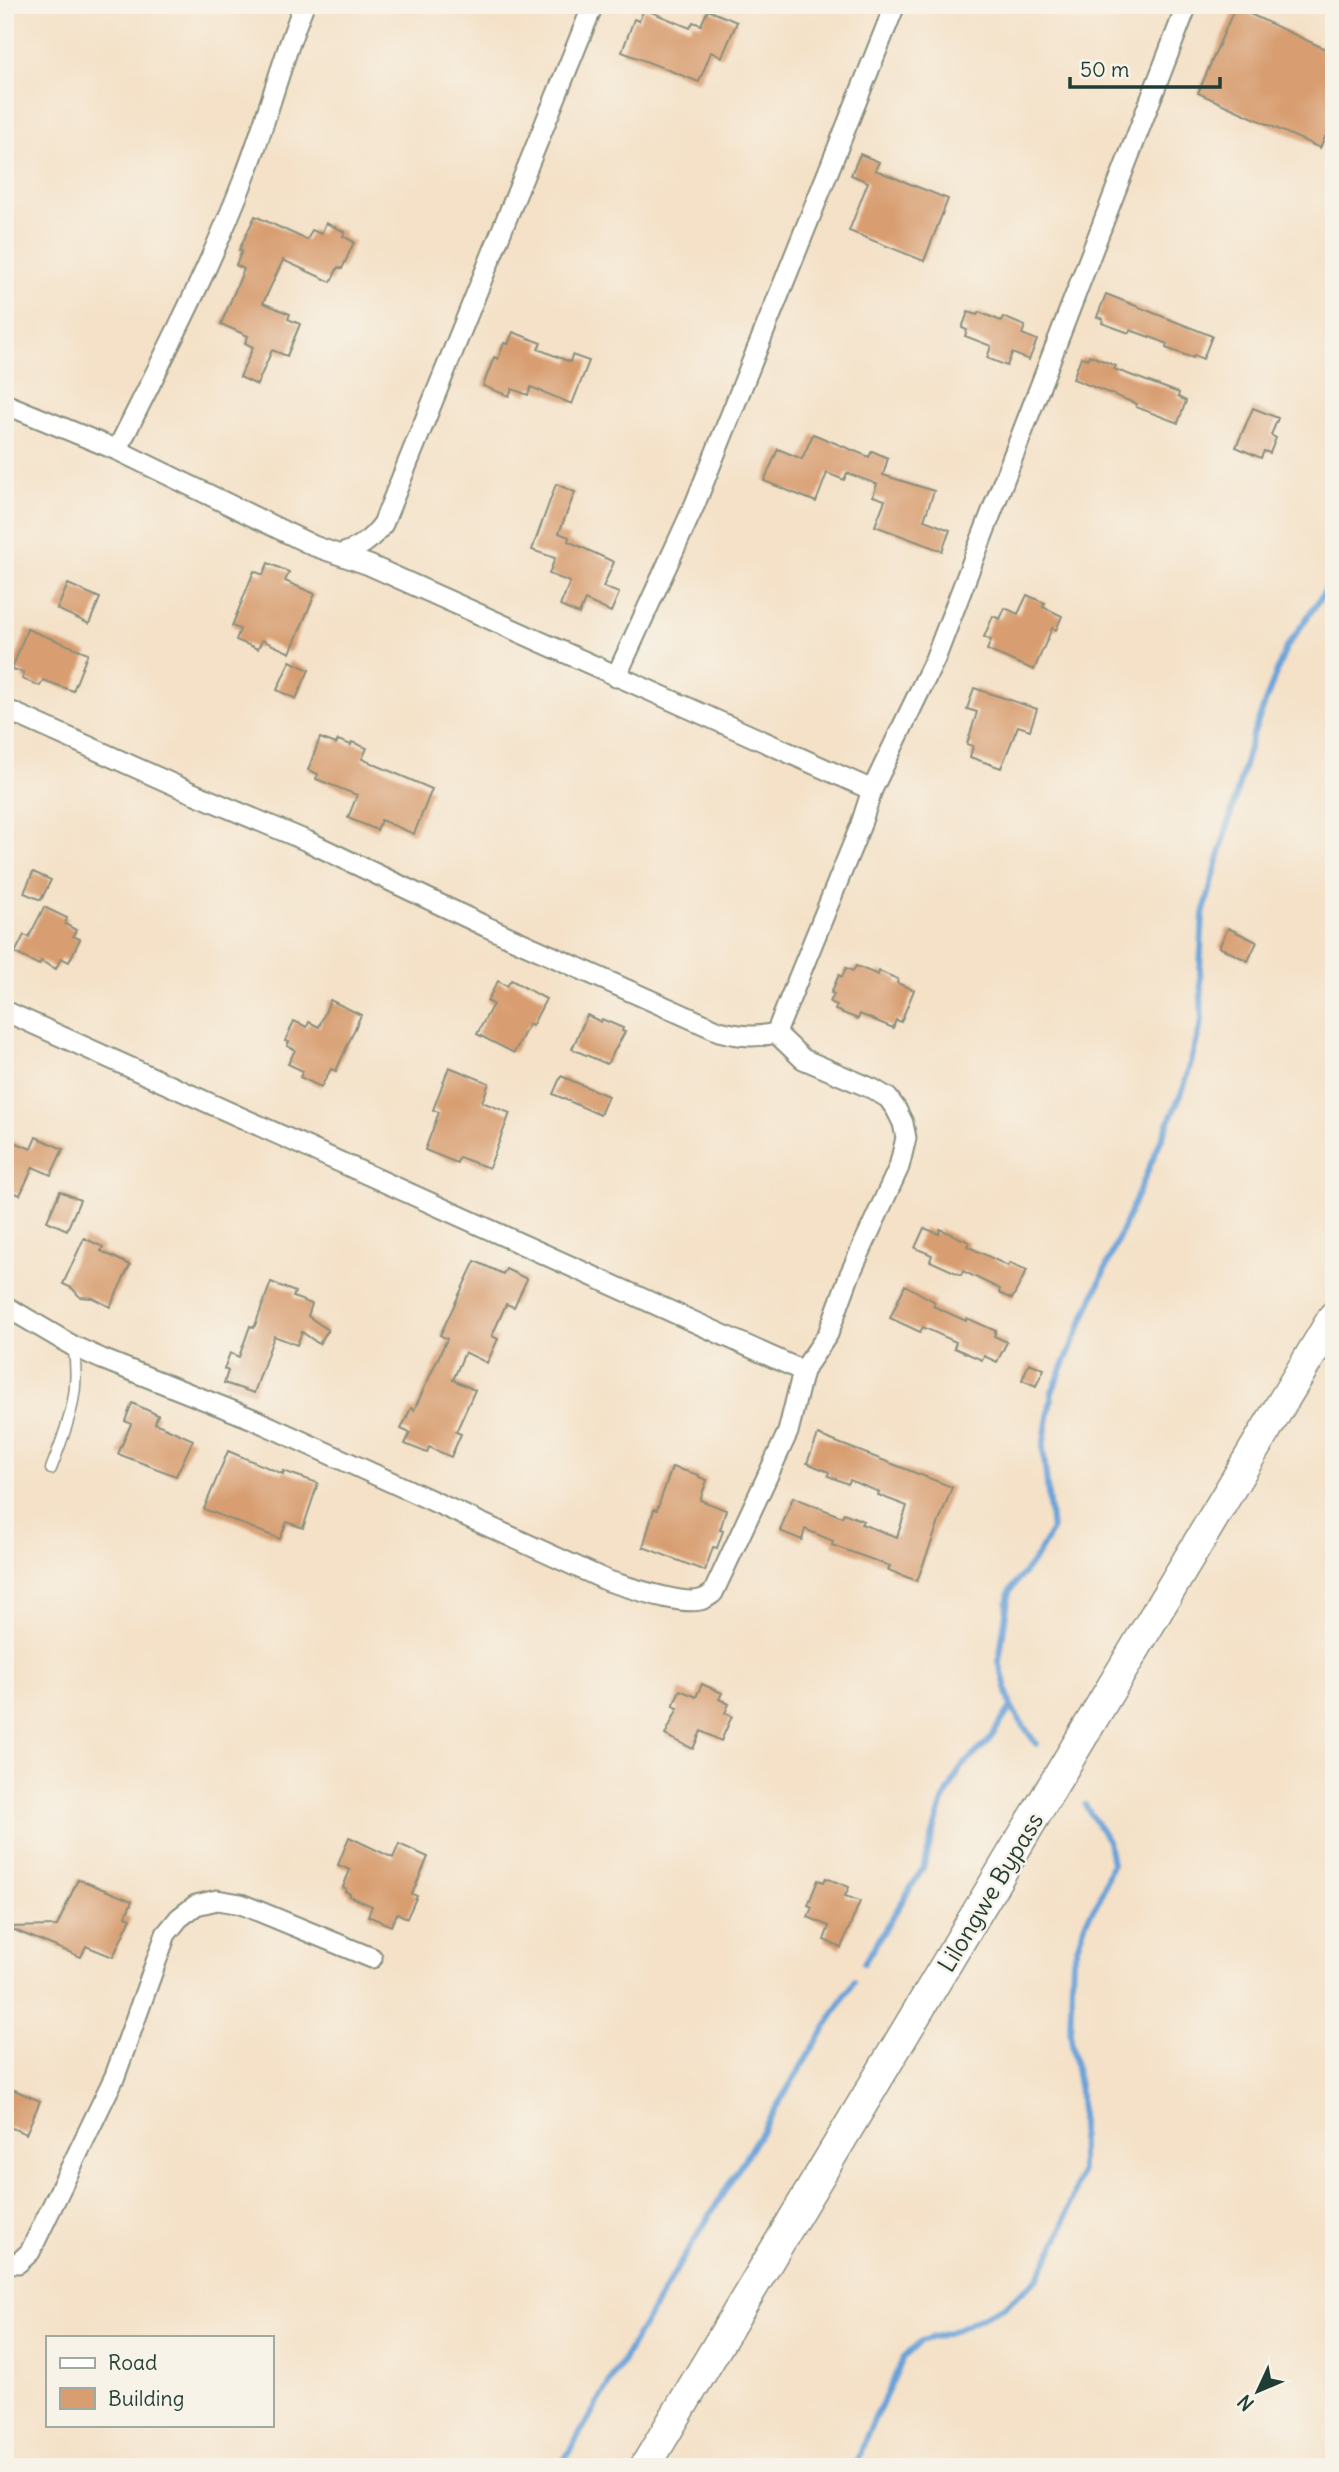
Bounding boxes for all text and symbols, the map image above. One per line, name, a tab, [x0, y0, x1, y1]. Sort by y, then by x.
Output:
scale bar	[1070, 46, 1220, 90]
text: 50 m	[1080, 56, 1129, 83]
street label: Lilongwe Bypass	[931, 1807, 1049, 1977]
legend	[46, 2336, 273, 2426]
text: Road	[108, 2349, 157, 2376]
north arrow	[1224, 2356, 1294, 2426]
text: Building	[108, 2385, 184, 2412]
text: N	[1233, 2390, 1259, 2416]

